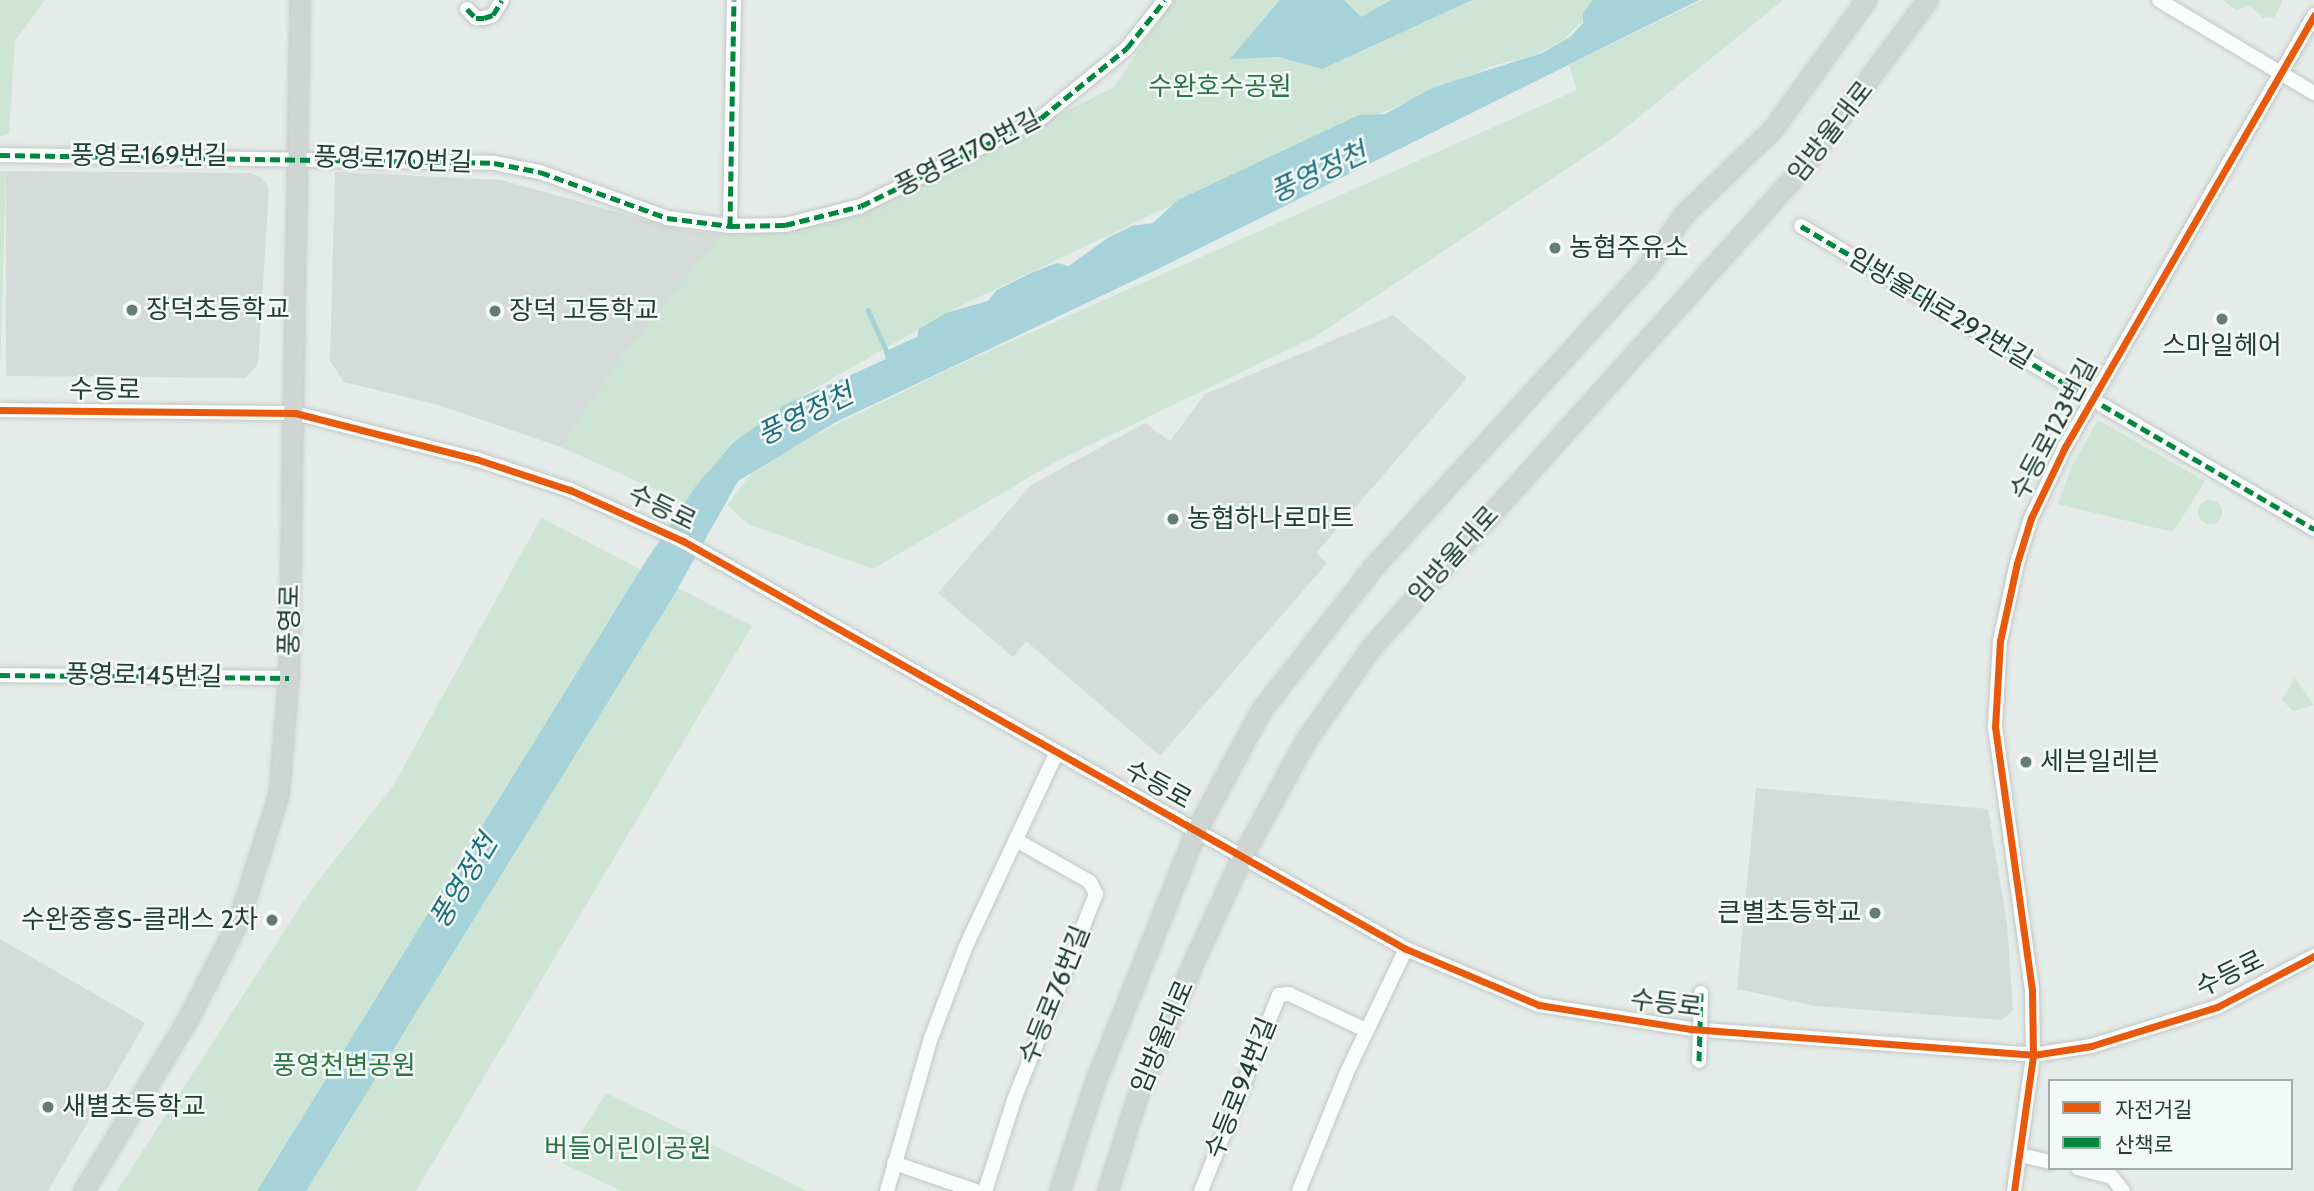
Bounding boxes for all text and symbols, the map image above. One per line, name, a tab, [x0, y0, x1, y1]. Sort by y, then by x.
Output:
park label: 수완호수공원	[1148, 71, 1292, 103]
street label: 임방울대로	[1782, 75, 1880, 189]
street label: 풍영로170번길	[890, 103, 1046, 203]
water label: 풍영정천	[1264, 135, 1372, 209]
street label: 풍영로169번길	[70, 140, 228, 172]
street label: 풍영로170번길	[313, 142, 473, 178]
place label: 농협주유소	[1569, 232, 1689, 264]
marker: 농협주유소	[1547, 240, 1563, 256]
street label: 임방울대로292번길	[1842, 242, 2038, 376]
place label: 장덕초등학교	[146, 294, 290, 326]
place label: 장덕 고등학교	[509, 295, 658, 327]
marker: 장덕초등학교	[124, 302, 140, 318]
marker: 장덕 고등학교	[487, 303, 503, 319]
marker: 스마일헤어	[2214, 311, 2230, 327]
place label: 스마일헤어	[2162, 330, 2282, 362]
street label: 수등로123번길	[2004, 353, 2104, 505]
street label: 수등로	[69, 374, 141, 406]
water label: 풍영정천	[751, 376, 859, 452]
street label: 수등로	[623, 478, 701, 538]
street label: 임방울대로	[1402, 500, 1506, 610]
place label: 농협하나로마트	[1187, 503, 1354, 535]
marker: 농협하나로마트	[1165, 511, 1181, 527]
street label: 풍영로	[274, 584, 306, 656]
street label: 풍영로145번길	[65, 659, 223, 693]
place label: 세븐일레븐	[2040, 746, 2160, 778]
street label: 수등로	[1119, 754, 1197, 816]
marker: 세븐일레븐	[2018, 754, 2034, 770]
water label: 풍영정천	[422, 828, 504, 934]
place label: 큰별초등학교	[1717, 897, 1861, 929]
place label: 수완중흥S-클래스 2차	[21, 904, 258, 936]
marker: 큰별초등학교	[1867, 905, 1883, 921]
marker: 수완중흥S-클래스 2차	[264, 912, 280, 928]
street label: 수등로76번길	[1013, 921, 1097, 1069]
street label: 수등로	[2191, 944, 2269, 1004]
street label: 임방울대로	[1125, 976, 1201, 1098]
street label: 수등로	[1628, 984, 1704, 1024]
street label: 수등로94번길	[1199, 1013, 1283, 1163]
park label: 풍영천변공원	[272, 1050, 416, 1082]
legend	[2048, 1079, 2293, 1170]
place label: 새별초등학교	[62, 1091, 206, 1123]
text: 자전거길	[2115, 1097, 2192, 1122]
marker: 새별초등학교	[40, 1099, 56, 1115]
text: 산책로	[2115, 1132, 2173, 1157]
park label: 버들어린이공원	[544, 1133, 712, 1165]

